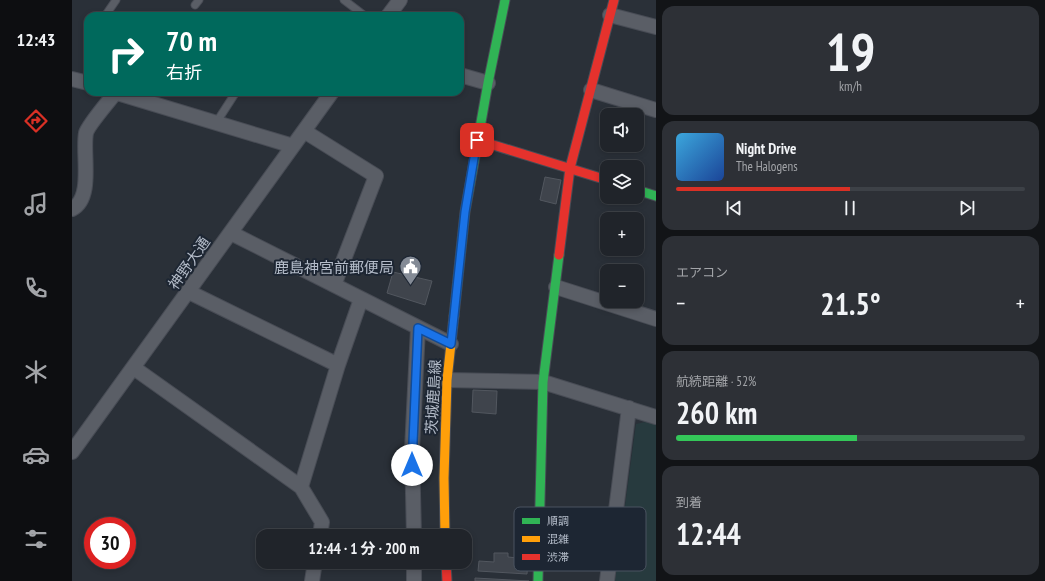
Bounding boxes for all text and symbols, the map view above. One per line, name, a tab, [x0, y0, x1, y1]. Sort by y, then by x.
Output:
text: 19	[826, 18, 875, 85]
text: 70 m	[166, 22, 217, 59]
text: 12:43	[17, 28, 55, 51]
icon: right	[100, 28, 152, 80]
text: 右折	[166, 61, 202, 84]
text: km/h	[839, 78, 862, 95]
icon: directions	[22, 107, 50, 135]
map controls	[600, 108, 644, 308]
button: sound	[600, 108, 644, 152]
pin	[460, 123, 494, 157]
icon: arrive	[466, 129, 488, 151]
text: Night Drive	[736, 139, 796, 158]
text: The Halogens	[736, 158, 798, 175]
button: layers	[600, 160, 644, 204]
icon: music	[22, 190, 50, 218]
icon: previous	[723, 197, 745, 219]
icon: pause	[839, 197, 861, 219]
icon: next	[956, 197, 978, 219]
button: +	[600, 212, 644, 256]
street label: 神野大通	[164, 233, 214, 293]
public building icon: 鹿島神宮前郵便局	[397, 254, 423, 287]
place label: 鹿島神宮前郵便局	[274, 258, 394, 277]
button: −	[600, 264, 644, 308]
text: エアコン	[676, 264, 728, 281]
icon: phone	[22, 274, 50, 302]
text: 21.5°	[820, 284, 881, 323]
text: −	[676, 289, 685, 317]
text: +	[1016, 289, 1025, 317]
icon: climate	[22, 358, 50, 386]
street label: 茨城鹿島線	[422, 359, 444, 435]
text: 航続距離 · 52%	[676, 373, 756, 390]
text: 260 km	[676, 393, 757, 432]
icon: car	[22, 441, 50, 469]
position arrow	[391, 444, 433, 486]
text: 到着	[676, 494, 702, 511]
legend	[514, 507, 646, 571]
text: 順調	[547, 514, 569, 528]
text: 12:44	[676, 514, 741, 553]
speed limit sign: 30	[84, 517, 136, 569]
icon: filters	[22, 525, 50, 553]
text: 混雑	[547, 532, 569, 546]
text: 12:44 · 1 分 · 200 m	[309, 539, 419, 558]
text: 渋滞	[547, 550, 569, 564]

